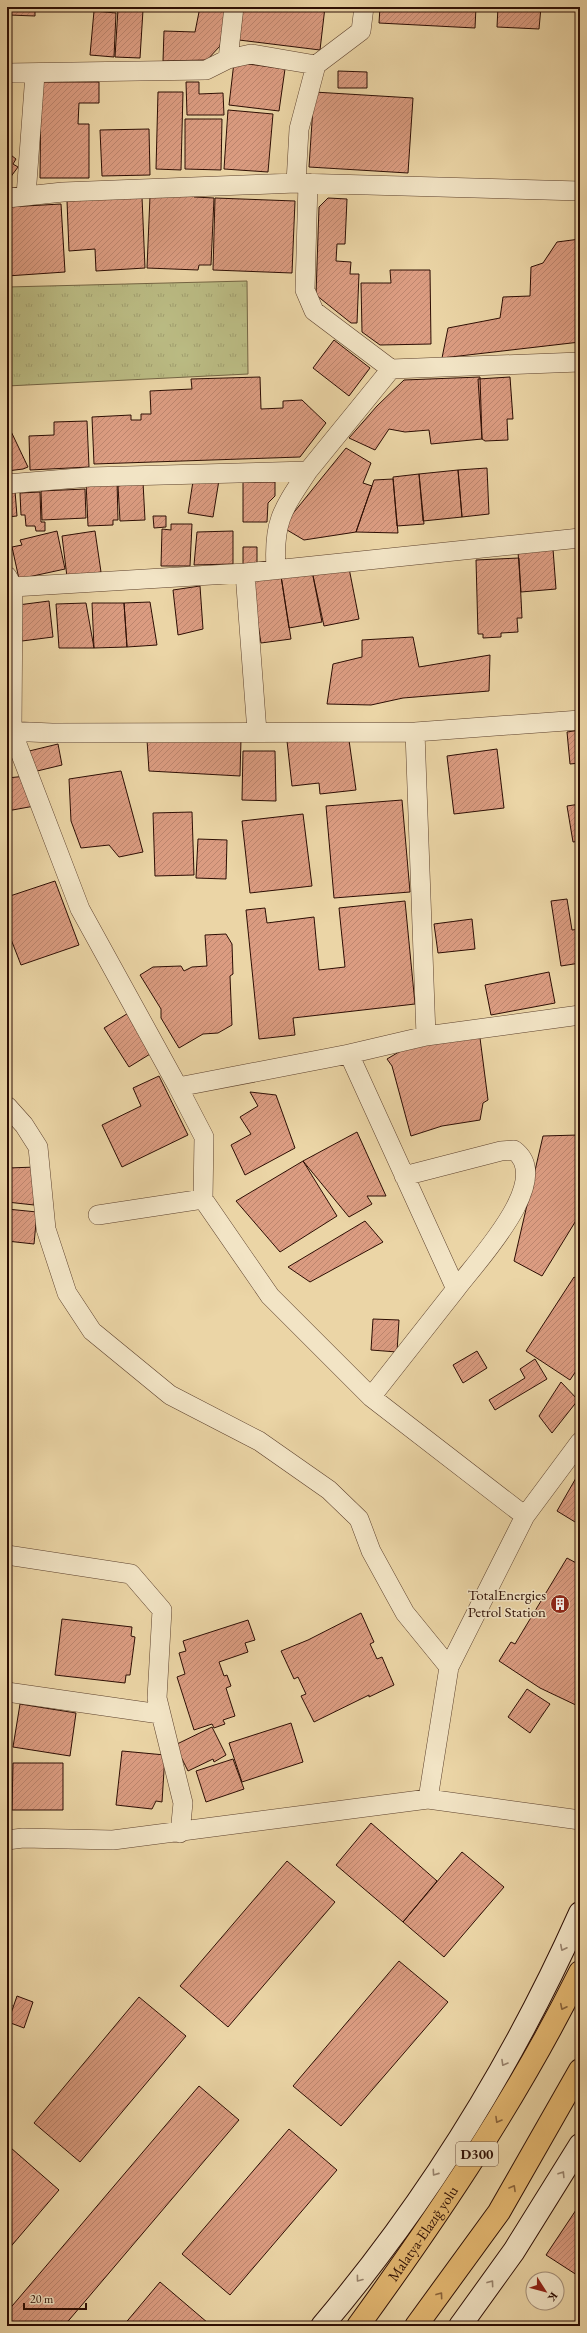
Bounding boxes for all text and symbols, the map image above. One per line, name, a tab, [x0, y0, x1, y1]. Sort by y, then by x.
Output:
place label: TotalEnergies Petrol Station	[468, 1585, 546, 1621]
building icon: TotalEnergies Petrol Station	[549, 1593, 571, 1615]
one-way arrow	[560, 1943, 568, 1951]
one-way arrow	[560, 2002, 568, 2010]
one-way arrow	[501, 2059, 508, 2066]
one-way arrow	[496, 2116, 503, 2123]
road number: D300	[456, 2142, 498, 2166]
one-way arrow	[433, 2169, 440, 2176]
one-way arrow	[557, 2171, 565, 2178]
street label: Malatya-Elazığ yolu	[383, 2182, 462, 2285]
one-way arrow	[509, 2185, 516, 2192]
north arrow	[525, 2271, 565, 2311]
one-way arrow	[356, 2274, 363, 2281]
one-way arrow	[486, 2280, 494, 2287]
scale bar	[24, 2285, 86, 2311]
text: K	[545, 2289, 561, 2305]
text: 20 m	[30, 2291, 54, 2307]
one-way arrow	[435, 2292, 443, 2299]

